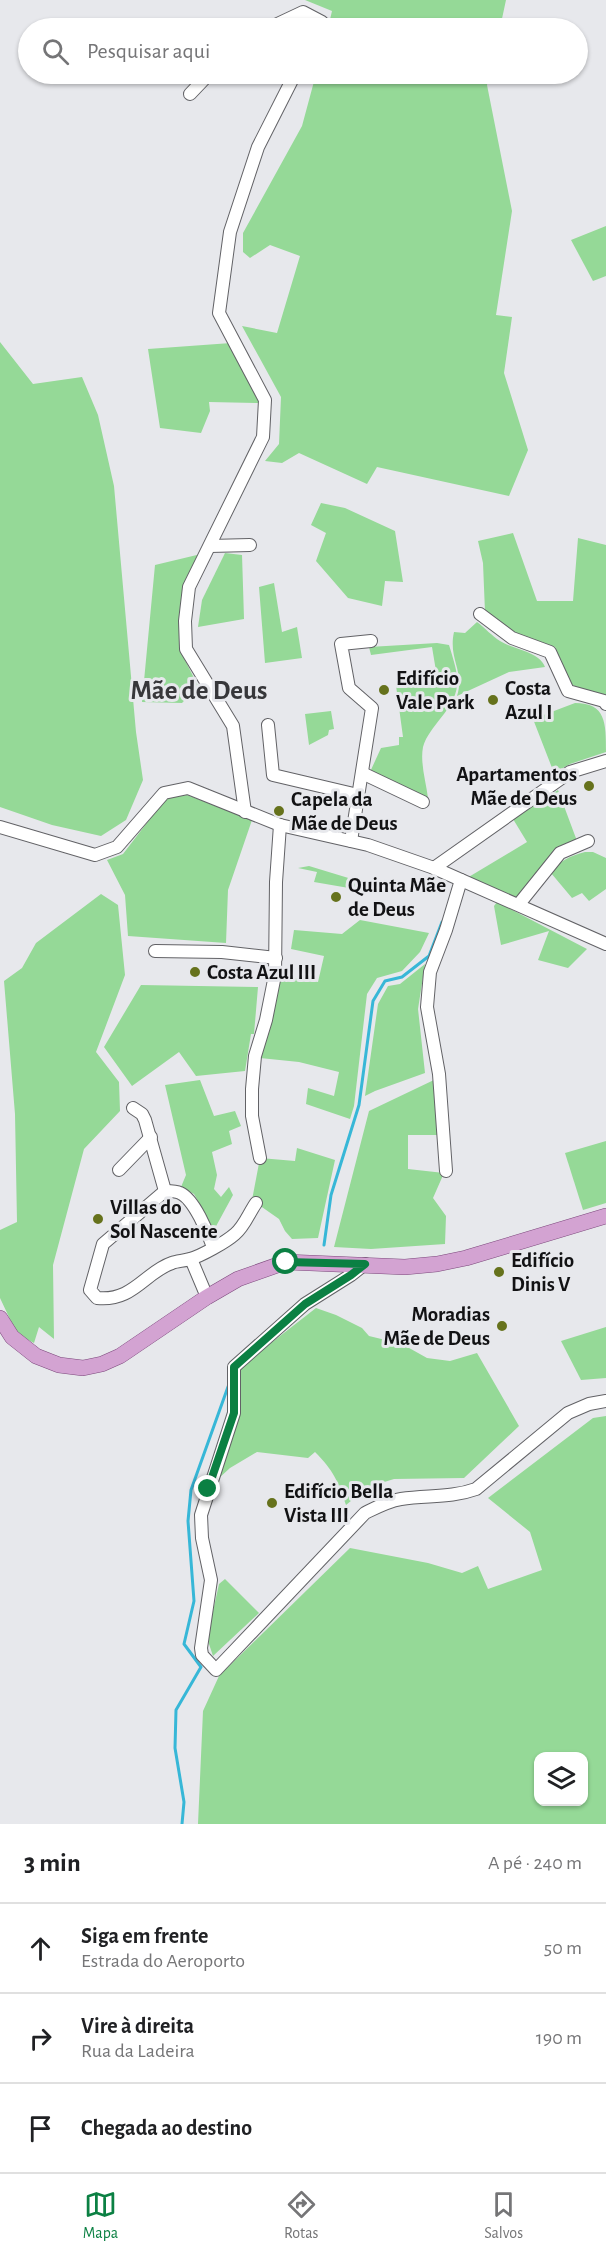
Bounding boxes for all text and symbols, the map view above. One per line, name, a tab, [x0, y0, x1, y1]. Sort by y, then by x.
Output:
search box	[18, 18, 588, 84]
icon: search	[39, 35, 72, 68]
text: Pesquisar aqui	[87, 40, 210, 62]
place label: Edifício Vale Park	[396, 668, 475, 713]
district label: Mãe de Deus	[131, 677, 267, 704]
place label: Costa Azul I	[505, 678, 552, 723]
marker: Edifício Vale Park	[377, 683, 391, 697]
marker: Costa Azul I	[486, 693, 500, 707]
place label: Apartamentos Mãe de Deus	[456, 764, 577, 809]
marker: Apartamentos Mãe de Deus	[582, 779, 596, 793]
place label: Capela da Mãe de Deus	[291, 789, 397, 834]
marker: Capela da Mãe de Deus	[272, 804, 286, 818]
place label: Quinta Mãe de Deus	[348, 875, 446, 920]
marker: Quinta Mãe de Deus	[329, 890, 343, 904]
place label: Costa Azul III	[207, 962, 316, 983]
marker: Costa Azul III	[188, 965, 202, 979]
place label: Villas do Sol Nascente	[110, 1197, 218, 1242]
marker: Villas do Sol Nascente	[91, 1212, 105, 1226]
route start	[272, 1248, 298, 1274]
place label: Edifício Dinis V	[511, 1250, 574, 1295]
marker: Edifício Dinis V	[492, 1265, 506, 1279]
place label: Moradias Mãe de Deus	[384, 1304, 490, 1349]
marker: Moradias Mãe de Deus	[495, 1319, 509, 1333]
route end	[194, 1475, 220, 1501]
place label: Edifício Bella Vista III	[284, 1481, 393, 1526]
marker: Edifício Bella Vista III	[265, 1496, 279, 1510]
map controls	[534, 1752, 588, 1806]
button: layers	[534, 1752, 588, 1806]
text: 3 min	[24, 1850, 81, 1876]
text: A pé · 240 m	[488, 1853, 582, 1873]
text: Siga em frente	[81, 1925, 208, 1947]
icon: ahead	[24, 1932, 57, 1965]
text: 50 m	[544, 1938, 582, 1958]
text: Estrada do Aeroporto	[81, 1951, 245, 1971]
text: Vire à direita	[81, 2015, 194, 2037]
icon: right	[24, 2022, 57, 2055]
text: 190 m	[536, 2028, 582, 2048]
text: Rua da Ladeira	[81, 2041, 195, 2061]
icon: arrive	[24, 2112, 57, 2145]
text: Chegada ao destino	[81, 2117, 252, 2139]
tab: Mapa	[83, 2188, 118, 2243]
tab: Rotas	[284, 2188, 319, 2243]
tab: Salvos	[484, 2188, 523, 2243]

